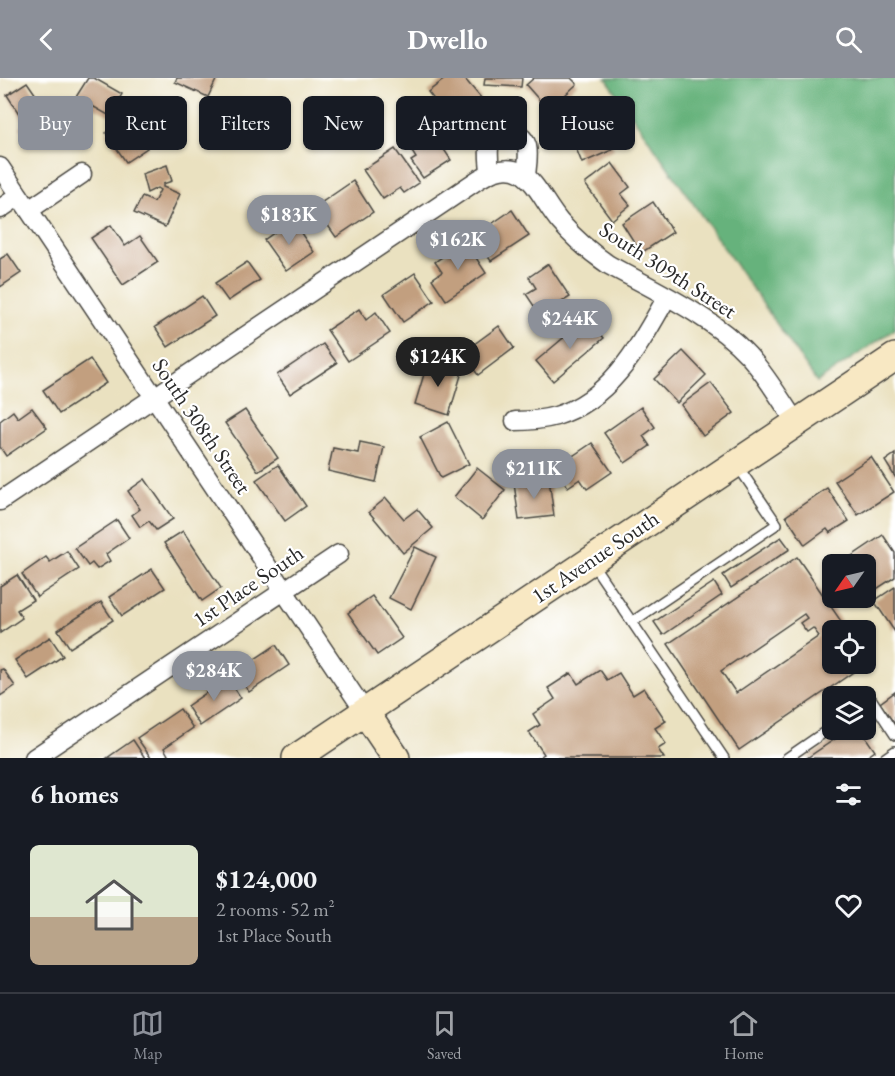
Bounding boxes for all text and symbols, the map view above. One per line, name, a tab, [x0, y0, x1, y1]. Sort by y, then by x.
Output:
text: Dwello	[407, 22, 488, 57]
icon: back	[30, 23, 63, 56]
icon: search	[832, 23, 865, 56]
chip: Buy	[18, 96, 93, 150]
chip: Rent	[105, 96, 187, 150]
chip: Filters	[199, 96, 291, 150]
chip: New	[303, 96, 384, 150]
chip: Apartment	[396, 96, 527, 150]
chip: House	[539, 96, 635, 150]
pin: $183K	[247, 195, 331, 246]
text: $183K	[261, 201, 317, 227]
street label: South 309th Street	[594, 215, 742, 325]
pin: $162K	[416, 220, 500, 271]
text: $162K	[430, 226, 486, 252]
pin: $244K	[528, 299, 612, 350]
text: $244K	[542, 305, 598, 331]
pin: $124K	[396, 337, 480, 388]
text: $124K	[410, 343, 466, 369]
street label: South 308th Street	[146, 352, 258, 500]
pin: $211K	[492, 449, 576, 500]
text: $211K	[506, 455, 562, 481]
street label: 1st Avenue South	[526, 504, 664, 610]
street label: 1st Place South	[187, 538, 309, 634]
north arrow	[822, 554, 876, 608]
map controls	[822, 554, 876, 740]
button: locate	[822, 620, 876, 674]
pin: $284K	[172, 651, 256, 702]
text: $284K	[186, 657, 242, 683]
button: layers	[822, 686, 876, 740]
text: 6 homes	[30, 777, 119, 811]
icon: filters	[832, 778, 865, 811]
text: $124,000	[216, 862, 317, 896]
icon: home	[78, 869, 150, 941]
icon: heart	[832, 889, 865, 922]
text: 2 rooms · 52 m²	[216, 896, 335, 922]
text: 1st Place South	[216, 922, 332, 948]
tab: Map	[131, 1007, 164, 1064]
tab: Saved	[427, 1007, 461, 1064]
tab: Home	[724, 1007, 764, 1064]

